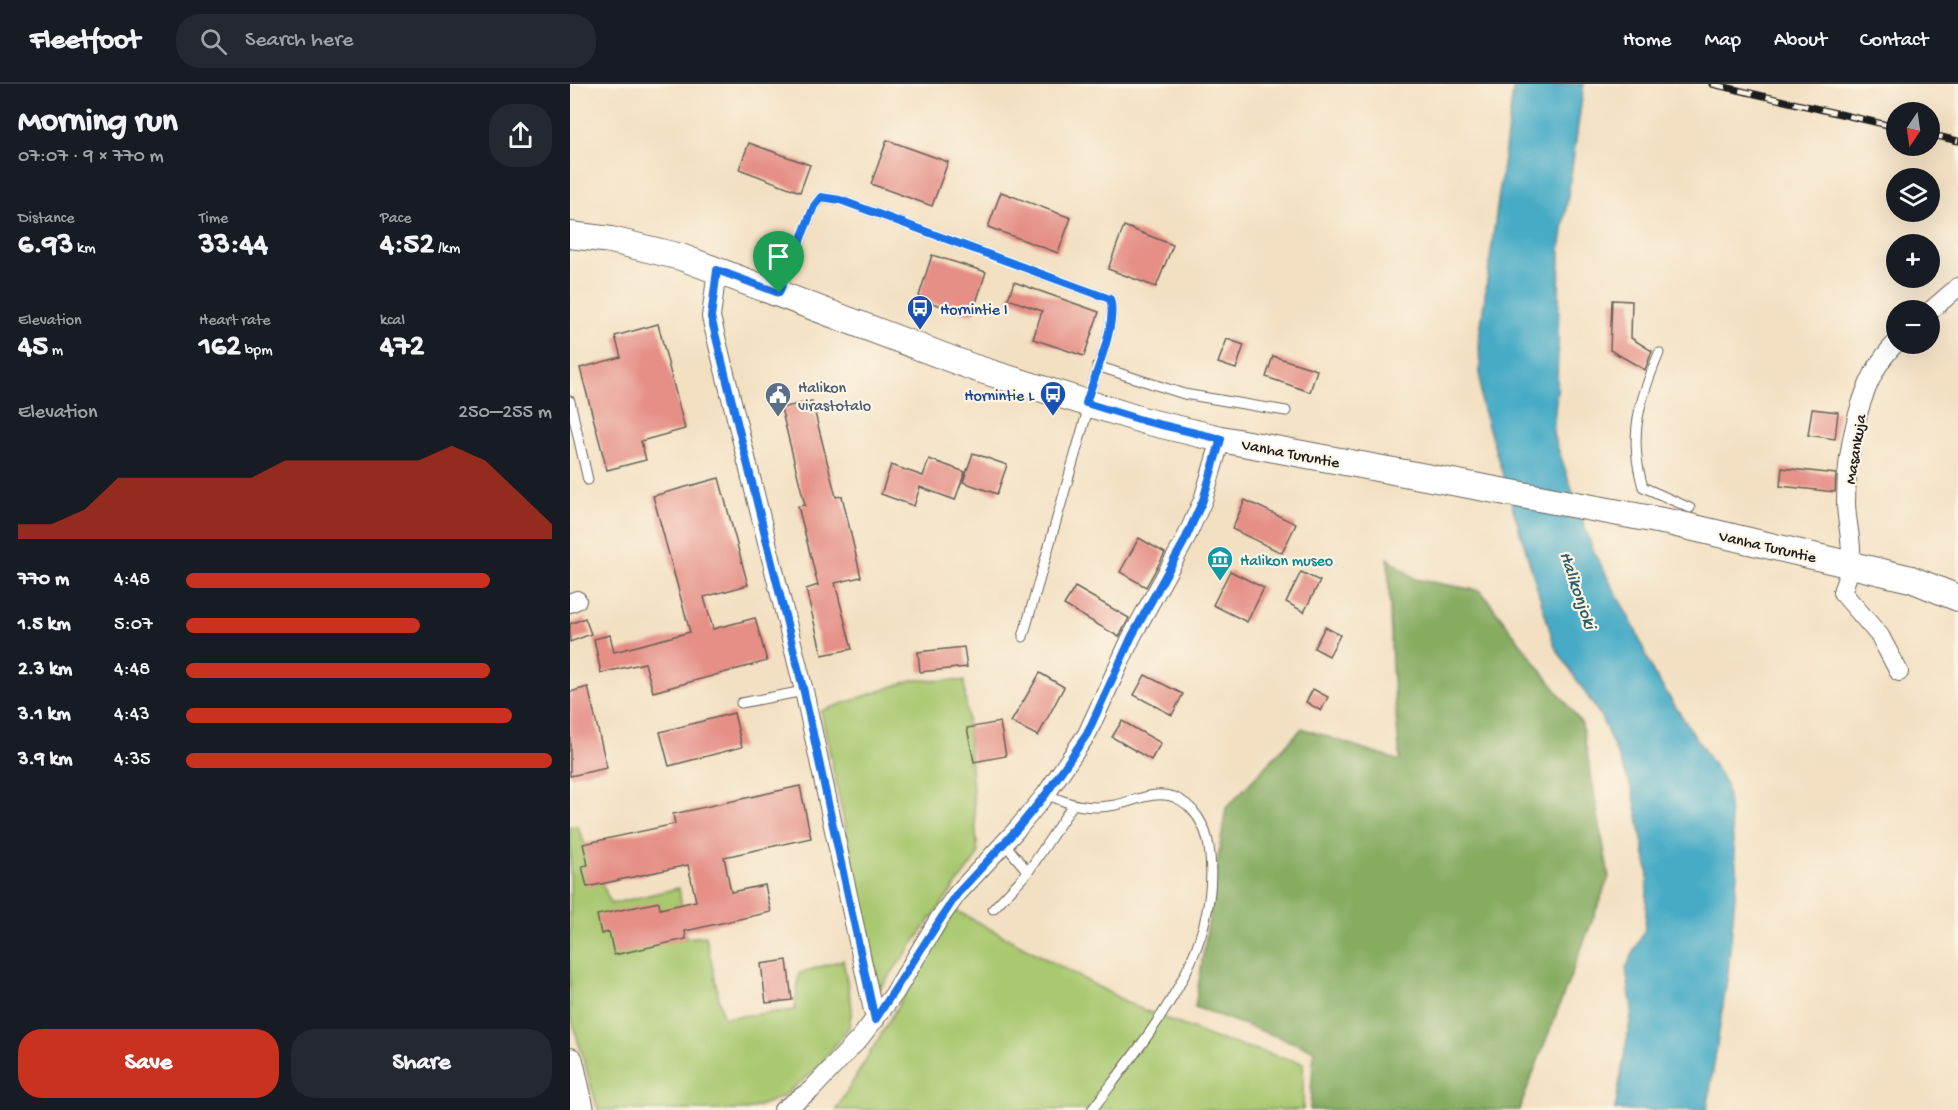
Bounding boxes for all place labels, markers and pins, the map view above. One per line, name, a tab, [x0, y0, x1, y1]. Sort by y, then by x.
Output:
pin	[753, 231, 804, 293]
bus stop icon: Hornintie I	[905, 293, 935, 331]
place label: Hornintie I	[940, 302, 1008, 321]
bus stop icon: Hornintie L	[1038, 379, 1068, 417]
public building icon: Halikon virastotalo	[763, 380, 793, 418]
place label: Halikon virastotalo	[798, 380, 871, 417]
place label: Hornintie L	[964, 388, 1035, 407]
museum icon: Halikon museo	[1205, 544, 1235, 582]
place label: Halikon museo	[1240, 553, 1333, 572]

